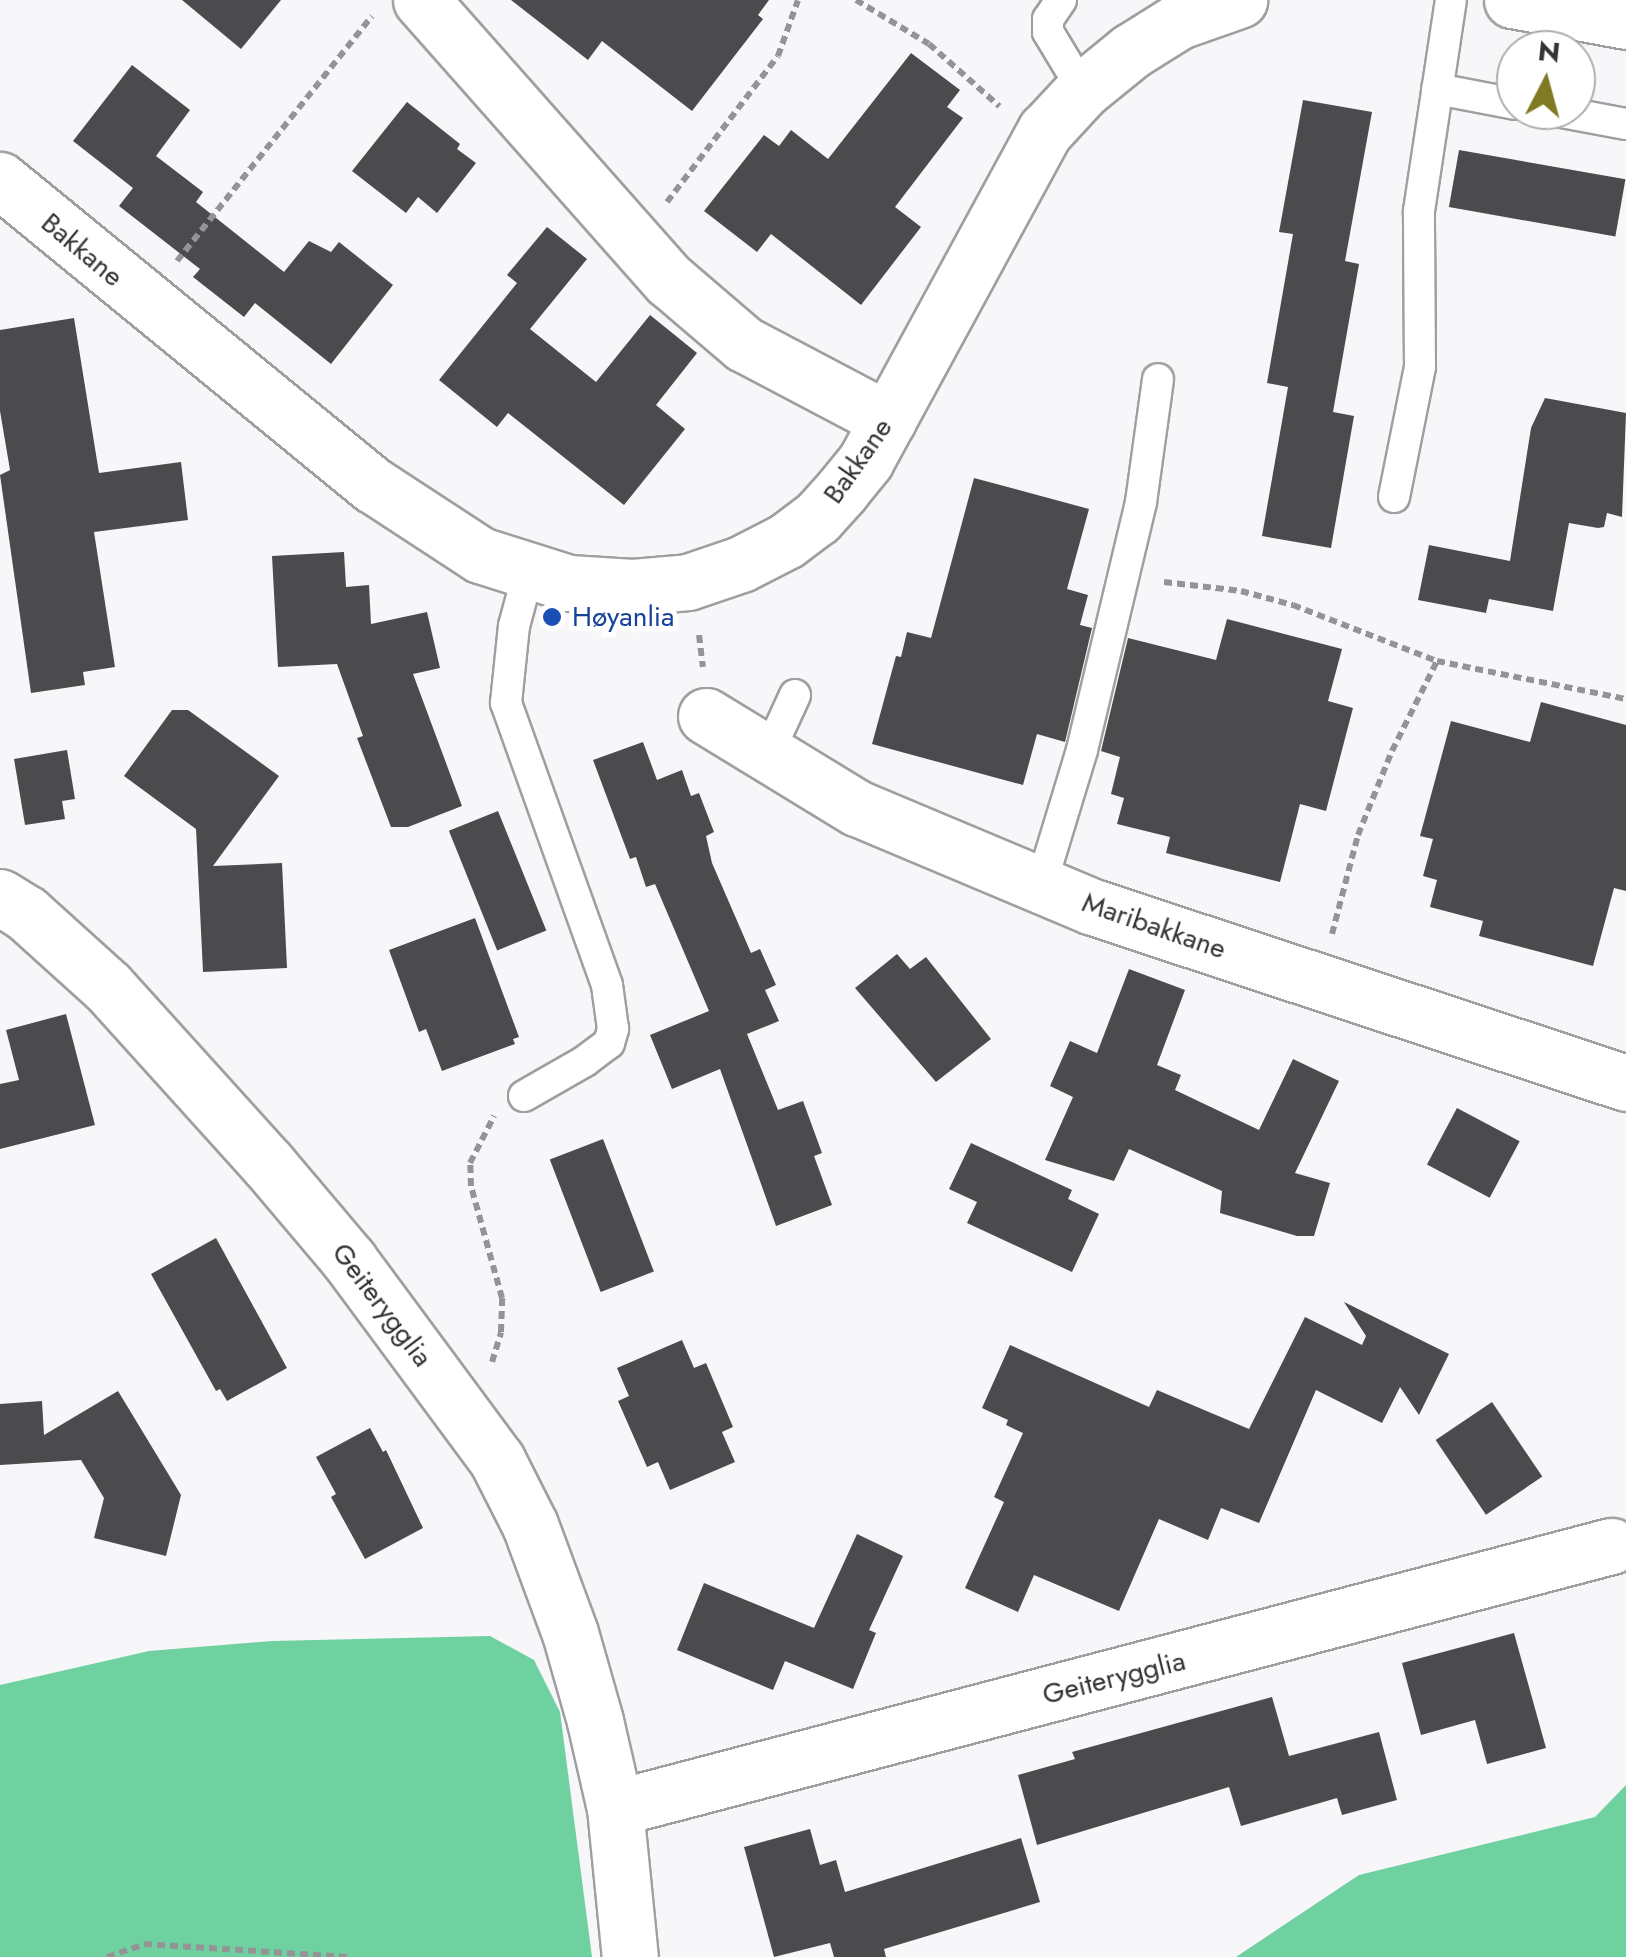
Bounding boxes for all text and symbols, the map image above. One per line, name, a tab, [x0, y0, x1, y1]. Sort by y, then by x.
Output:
north arrow	[1496, 30, 1596, 130]
text: N	[1536, 30, 1562, 73]
street label: Bakkane	[34, 206, 130, 294]
street label: Bakkane	[817, 412, 899, 510]
place label: Høyanlia	[572, 600, 675, 634]
marker: Høyanlia	[541, 606, 563, 628]
street label: Maribakkane	[1078, 886, 1230, 966]
street label: Geiterygglia	[325, 1237, 439, 1373]
street label: Geiterygglia	[1039, 1644, 1189, 1712]

